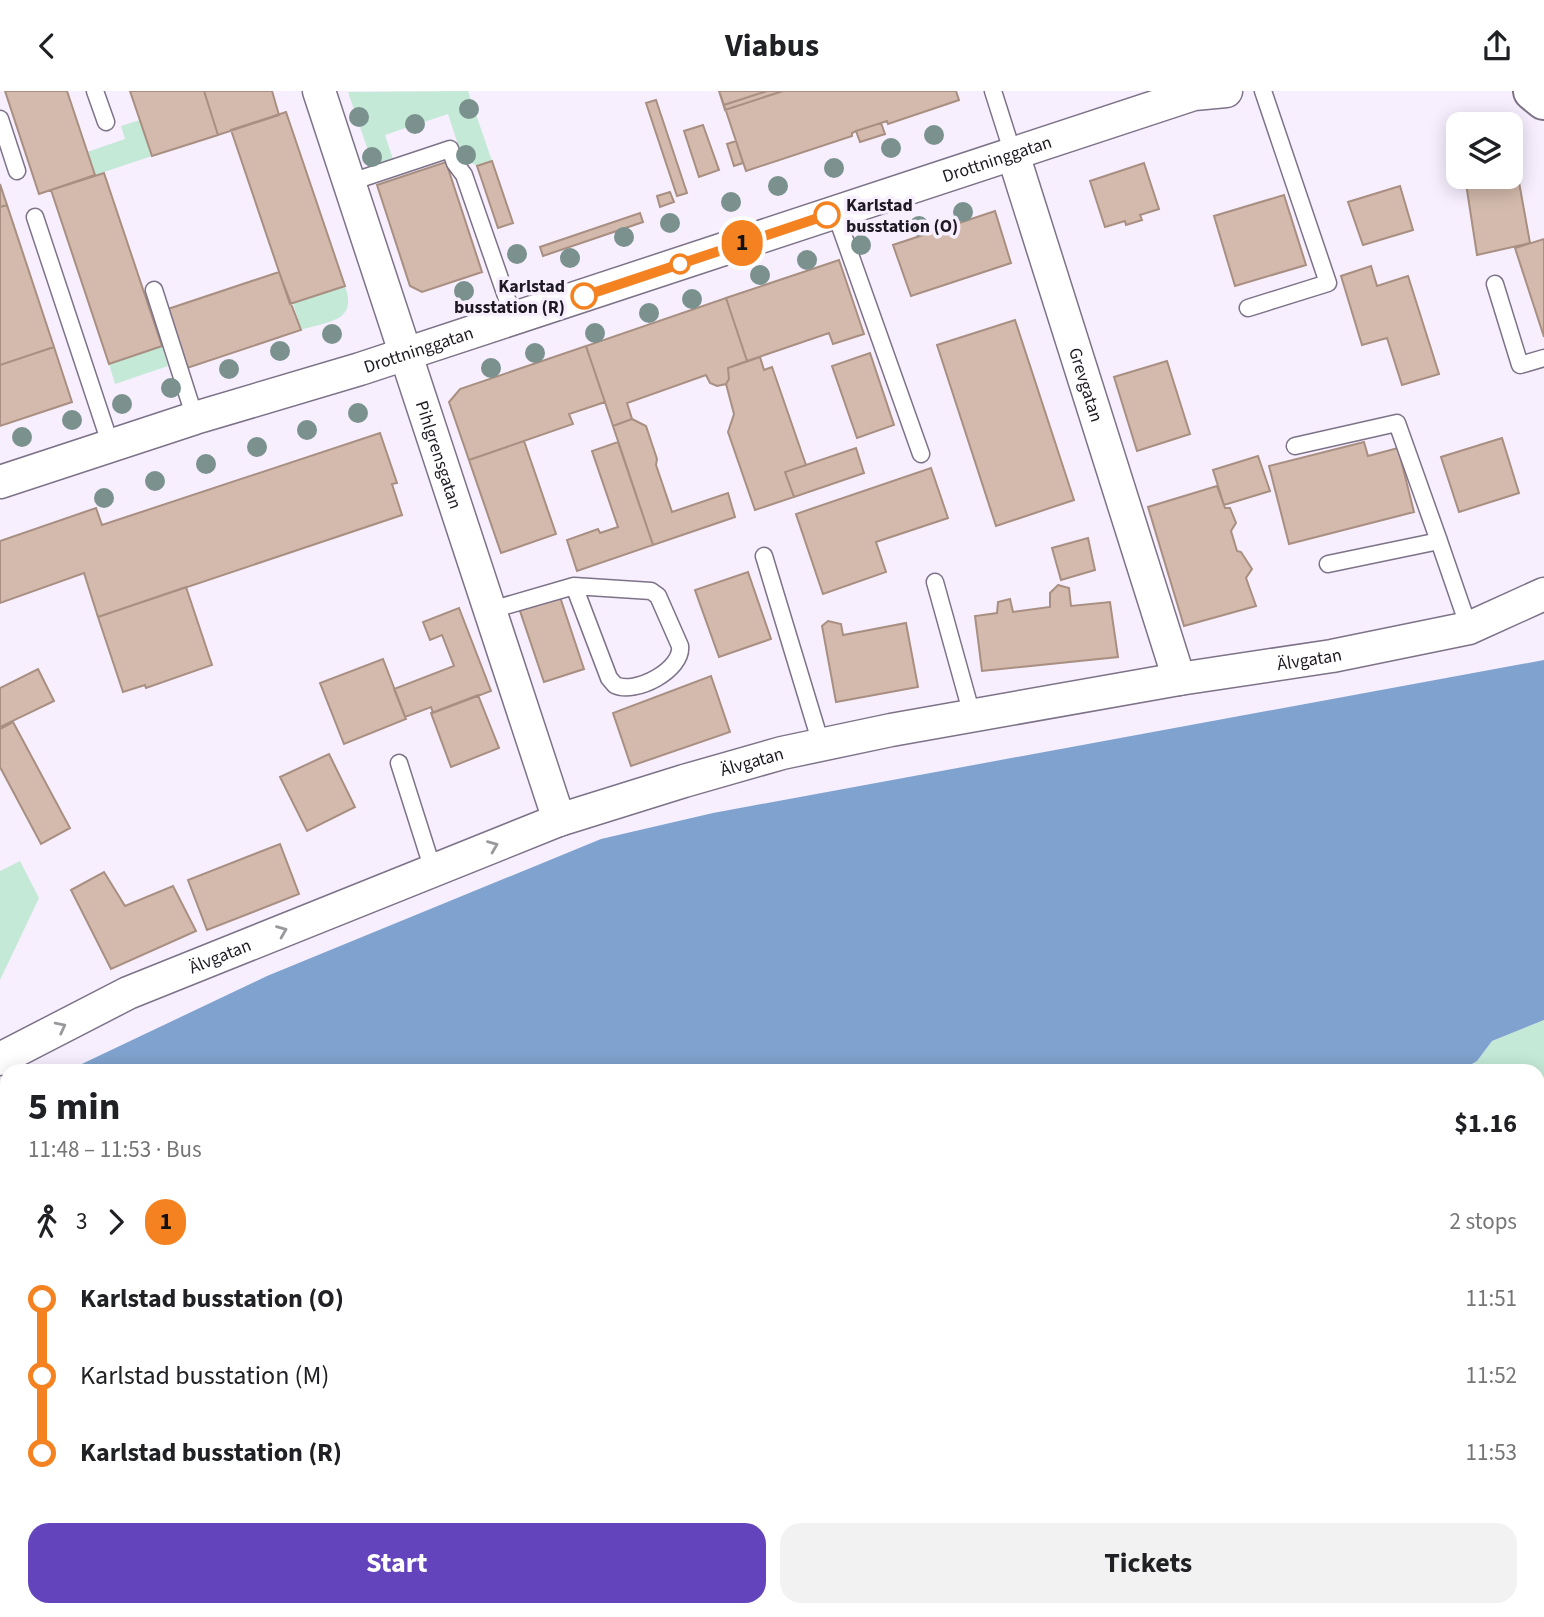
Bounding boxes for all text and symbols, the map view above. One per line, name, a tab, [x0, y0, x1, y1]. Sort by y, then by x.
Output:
text: Viabus	[725, 23, 819, 69]
icon: back	[28, 27, 66, 65]
icon: share	[1478, 27, 1516, 65]
map controls	[1446, 112, 1523, 189]
button: layers	[1446, 112, 1523, 189]
street label: Drottninggatan	[939, 129, 1055, 189]
place label: Karlstad busstation (O)	[846, 193, 958, 239]
marker: Karlstad busstation (O)	[814, 202, 840, 228]
line badge: 1	[719, 220, 765, 266]
text: 1	[736, 225, 748, 260]
unlabelled marker	[670, 254, 690, 274]
place label: Karlstad busstation (R)	[454, 274, 565, 320]
marker: Karlstad busstation (R)	[571, 283, 597, 309]
street label: Drottninggatan	[361, 320, 477, 379]
street label: Grevgatan	[1062, 344, 1109, 425]
street label: Pihlgrensgatan	[409, 397, 468, 512]
street label: Älvgatan	[1275, 642, 1344, 677]
street label: Älvgatan	[717, 741, 787, 783]
one-way arrow	[486, 840, 498, 854]
one-way arrow	[275, 925, 287, 939]
street label: Älvgatan	[185, 932, 255, 980]
one-way arrow	[53, 1022, 66, 1036]
text: 5 min	[28, 1080, 120, 1134]
text: $1.16	[1454, 1105, 1517, 1142]
text: 11:48 – 11:53 · Bus	[28, 1133, 202, 1166]
icon: walk	[28, 1203, 66, 1241]
icon: forward	[97, 1203, 135, 1241]
text: 1	[159, 1204, 172, 1239]
text: 3	[76, 1205, 87, 1238]
text: 2 stops	[1450, 1205, 1517, 1238]
text: Karlstad busstation (O)	[80, 1280, 344, 1317]
text: 11:51	[1466, 1282, 1517, 1315]
text: Karlstad busstation (M)	[80, 1357, 329, 1394]
text: 11:52	[1466, 1359, 1517, 1392]
text: Karlstad busstation (R)	[80, 1434, 342, 1471]
text: 11:53	[1466, 1436, 1517, 1469]
button: Start	[28, 1523, 766, 1603]
button: Tickets	[780, 1523, 1517, 1603]

